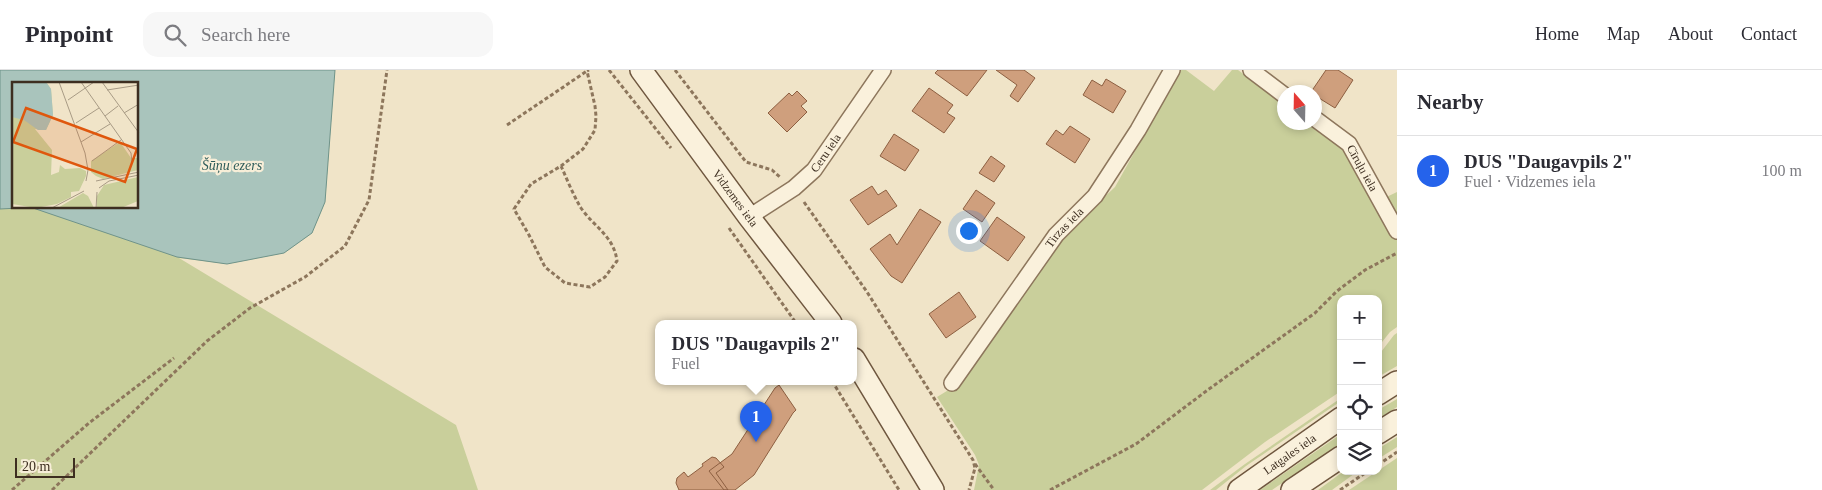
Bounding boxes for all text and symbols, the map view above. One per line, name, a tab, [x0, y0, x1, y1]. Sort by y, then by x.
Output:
search box	[143, 12, 493, 57]
text: Pinpoint	[25, 21, 113, 47]
icon: search	[161, 21, 189, 49]
text: Search here	[201, 24, 290, 45]
text: Home	[1535, 24, 1579, 44]
text: Map	[1607, 24, 1640, 44]
text: About	[1668, 24, 1713, 44]
text: Contact	[1741, 24, 1797, 44]
inset map	[12, 82, 139, 209]
north arrow	[1277, 85, 1322, 130]
text: Nearby	[1417, 90, 1484, 114]
street label: Ceru iela	[808, 131, 844, 175]
street label: Cīruļu iela	[1344, 142, 1381, 194]
text: DUS "Daugavpils 2"	[1464, 151, 1633, 172]
water label: Šūņu ezers	[202, 157, 263, 174]
text: 1	[1429, 162, 1437, 179]
text: 100 m	[1762, 162, 1802, 179]
street label: Vidzemes iela	[709, 167, 761, 230]
text: Fuel · Vidzemes iela	[1464, 173, 1596, 190]
street label: Tirzas iela	[1042, 204, 1087, 250]
your location	[956, 218, 982, 244]
map controls	[1337, 295, 1382, 475]
button: +	[1337, 295, 1382, 340]
popup	[655, 320, 857, 385]
text: DUS "Daugavpils 2"	[672, 333, 840, 354]
button: −	[1337, 340, 1382, 385]
text: Fuel	[672, 355, 700, 372]
button: locate	[1337, 385, 1382, 430]
pin: 1	[740, 401, 772, 442]
button: layers	[1337, 430, 1382, 475]
street label: Latgales iela	[1261, 431, 1319, 478]
scale bar	[15, 455, 75, 478]
text: 20 m	[22, 459, 50, 474]

